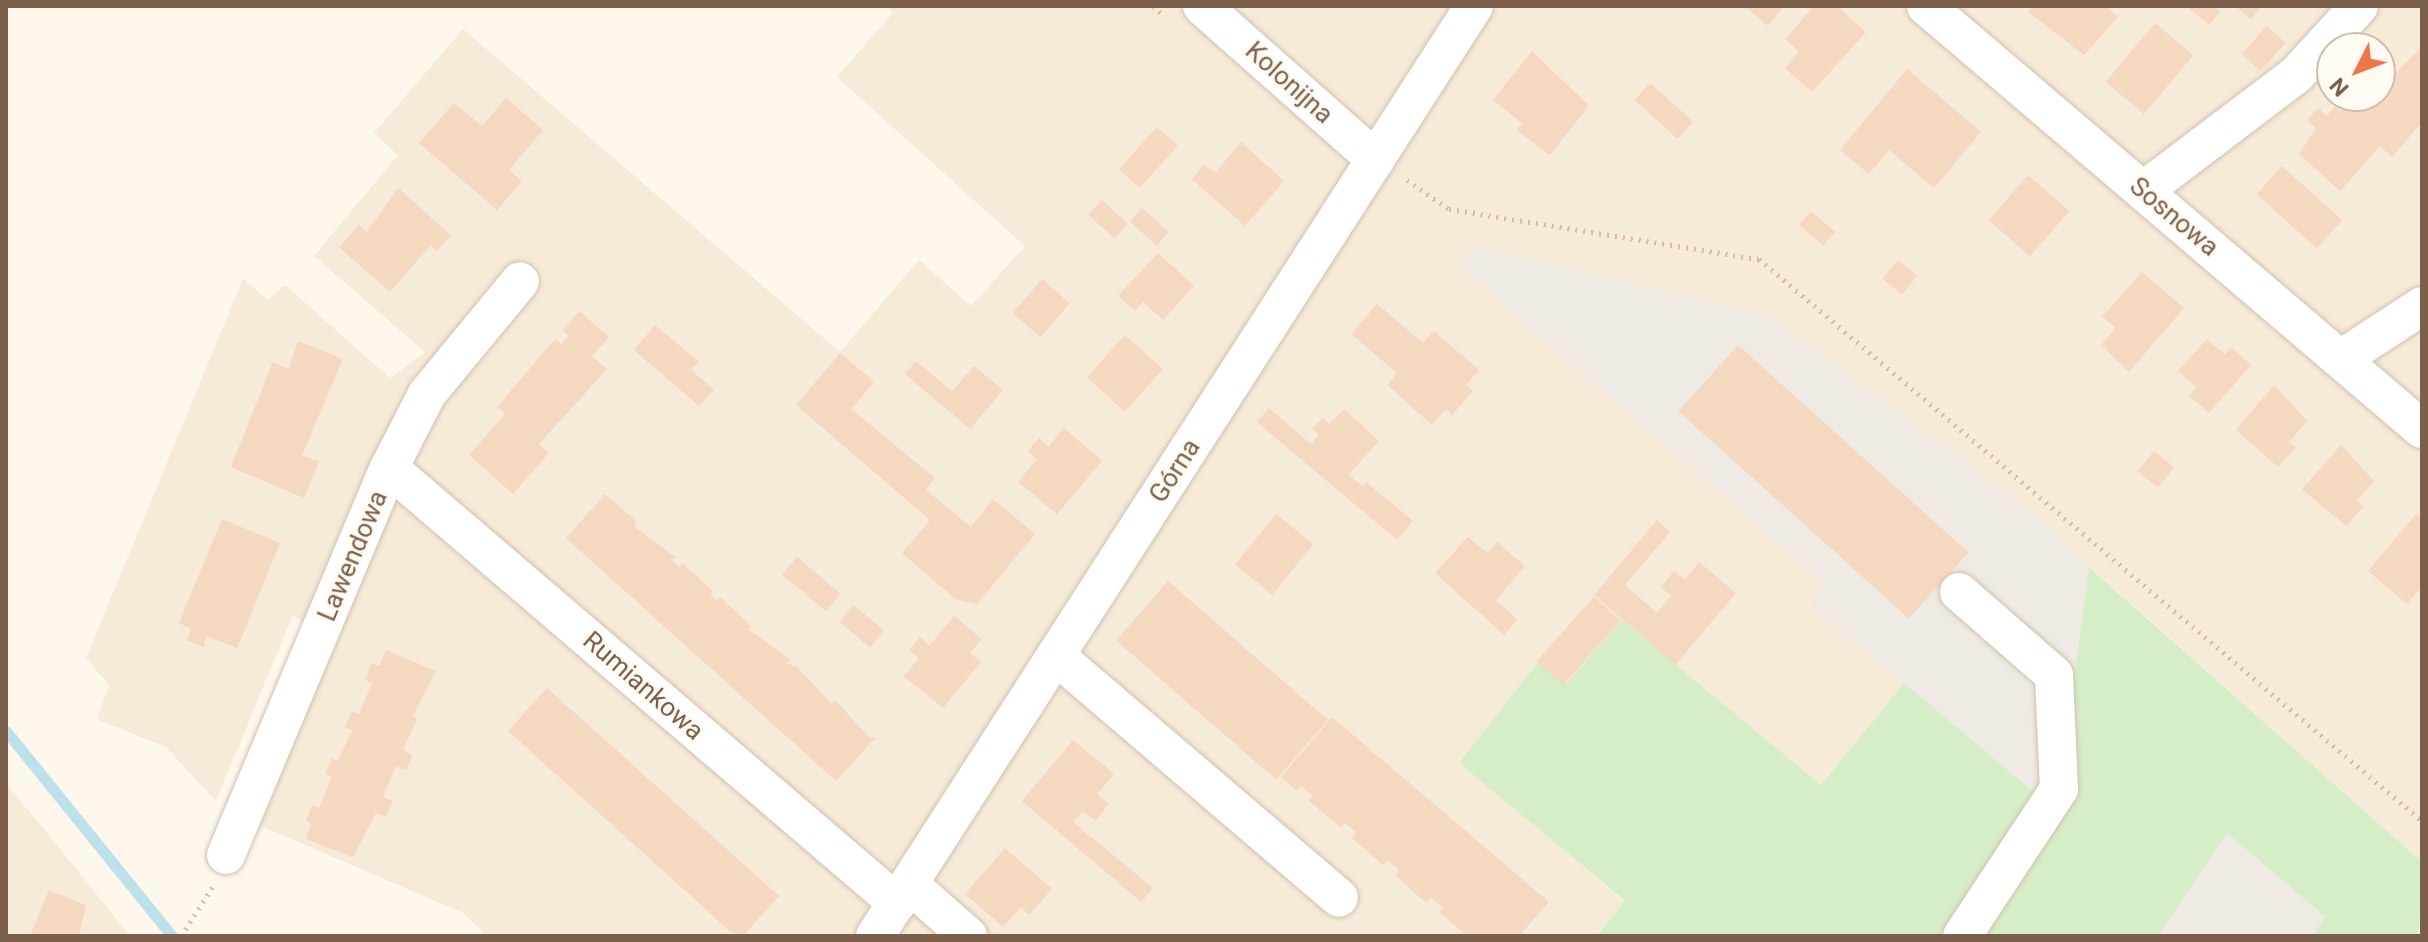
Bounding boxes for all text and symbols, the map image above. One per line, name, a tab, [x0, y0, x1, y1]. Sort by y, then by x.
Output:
north arrow	[2316, 32, 2396, 112]
street label: Kolonijna	[1239, 35, 1339, 131]
text: N	[2325, 73, 2354, 101]
street label: Sosnowa	[2123, 171, 2225, 263]
street label: Górna	[1143, 433, 1207, 509]
street label: Lawendowa	[311, 486, 395, 626]
street label: Rumiankowa	[576, 625, 710, 747]

